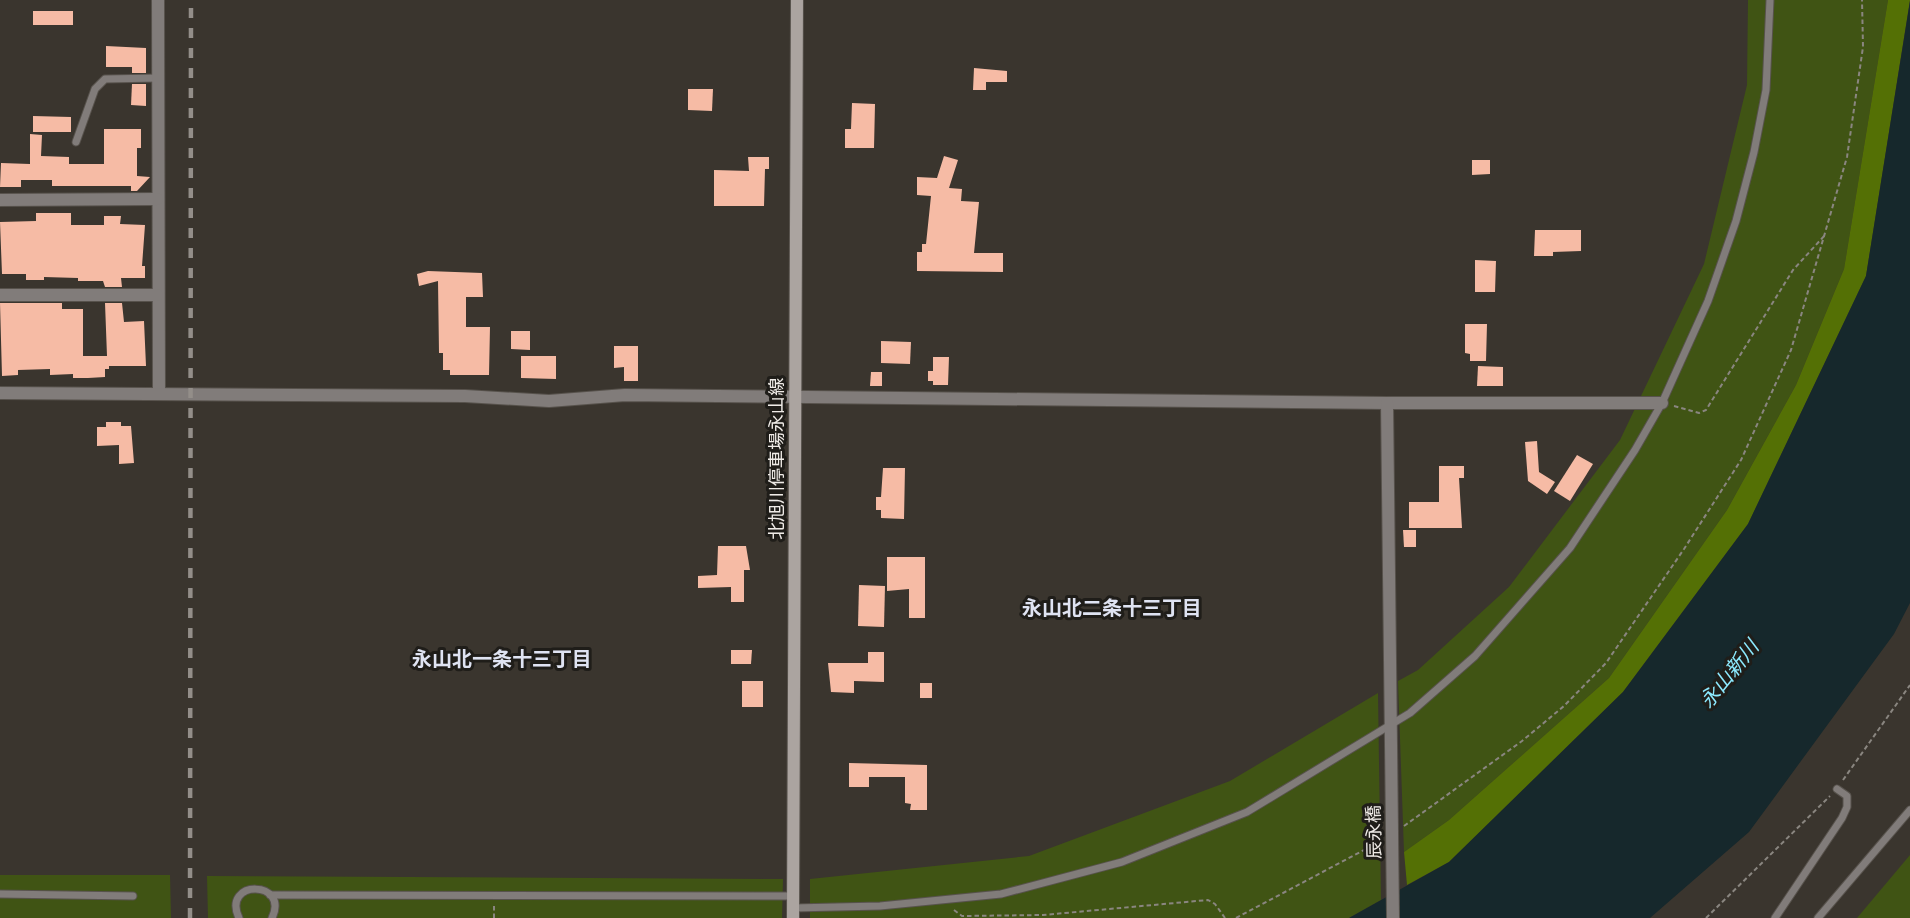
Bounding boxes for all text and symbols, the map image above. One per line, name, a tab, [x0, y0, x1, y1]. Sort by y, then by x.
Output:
street label: 北旭川停車場永山線	[767, 378, 787, 540]
district label: 永山北二条十三丁目	[1022, 597, 1202, 619]
water label: 永山新川	[1695, 634, 1764, 712]
district label: 永山北一条十三丁目	[412, 648, 592, 670]
street label: 辰永橋	[1364, 805, 1384, 859]

